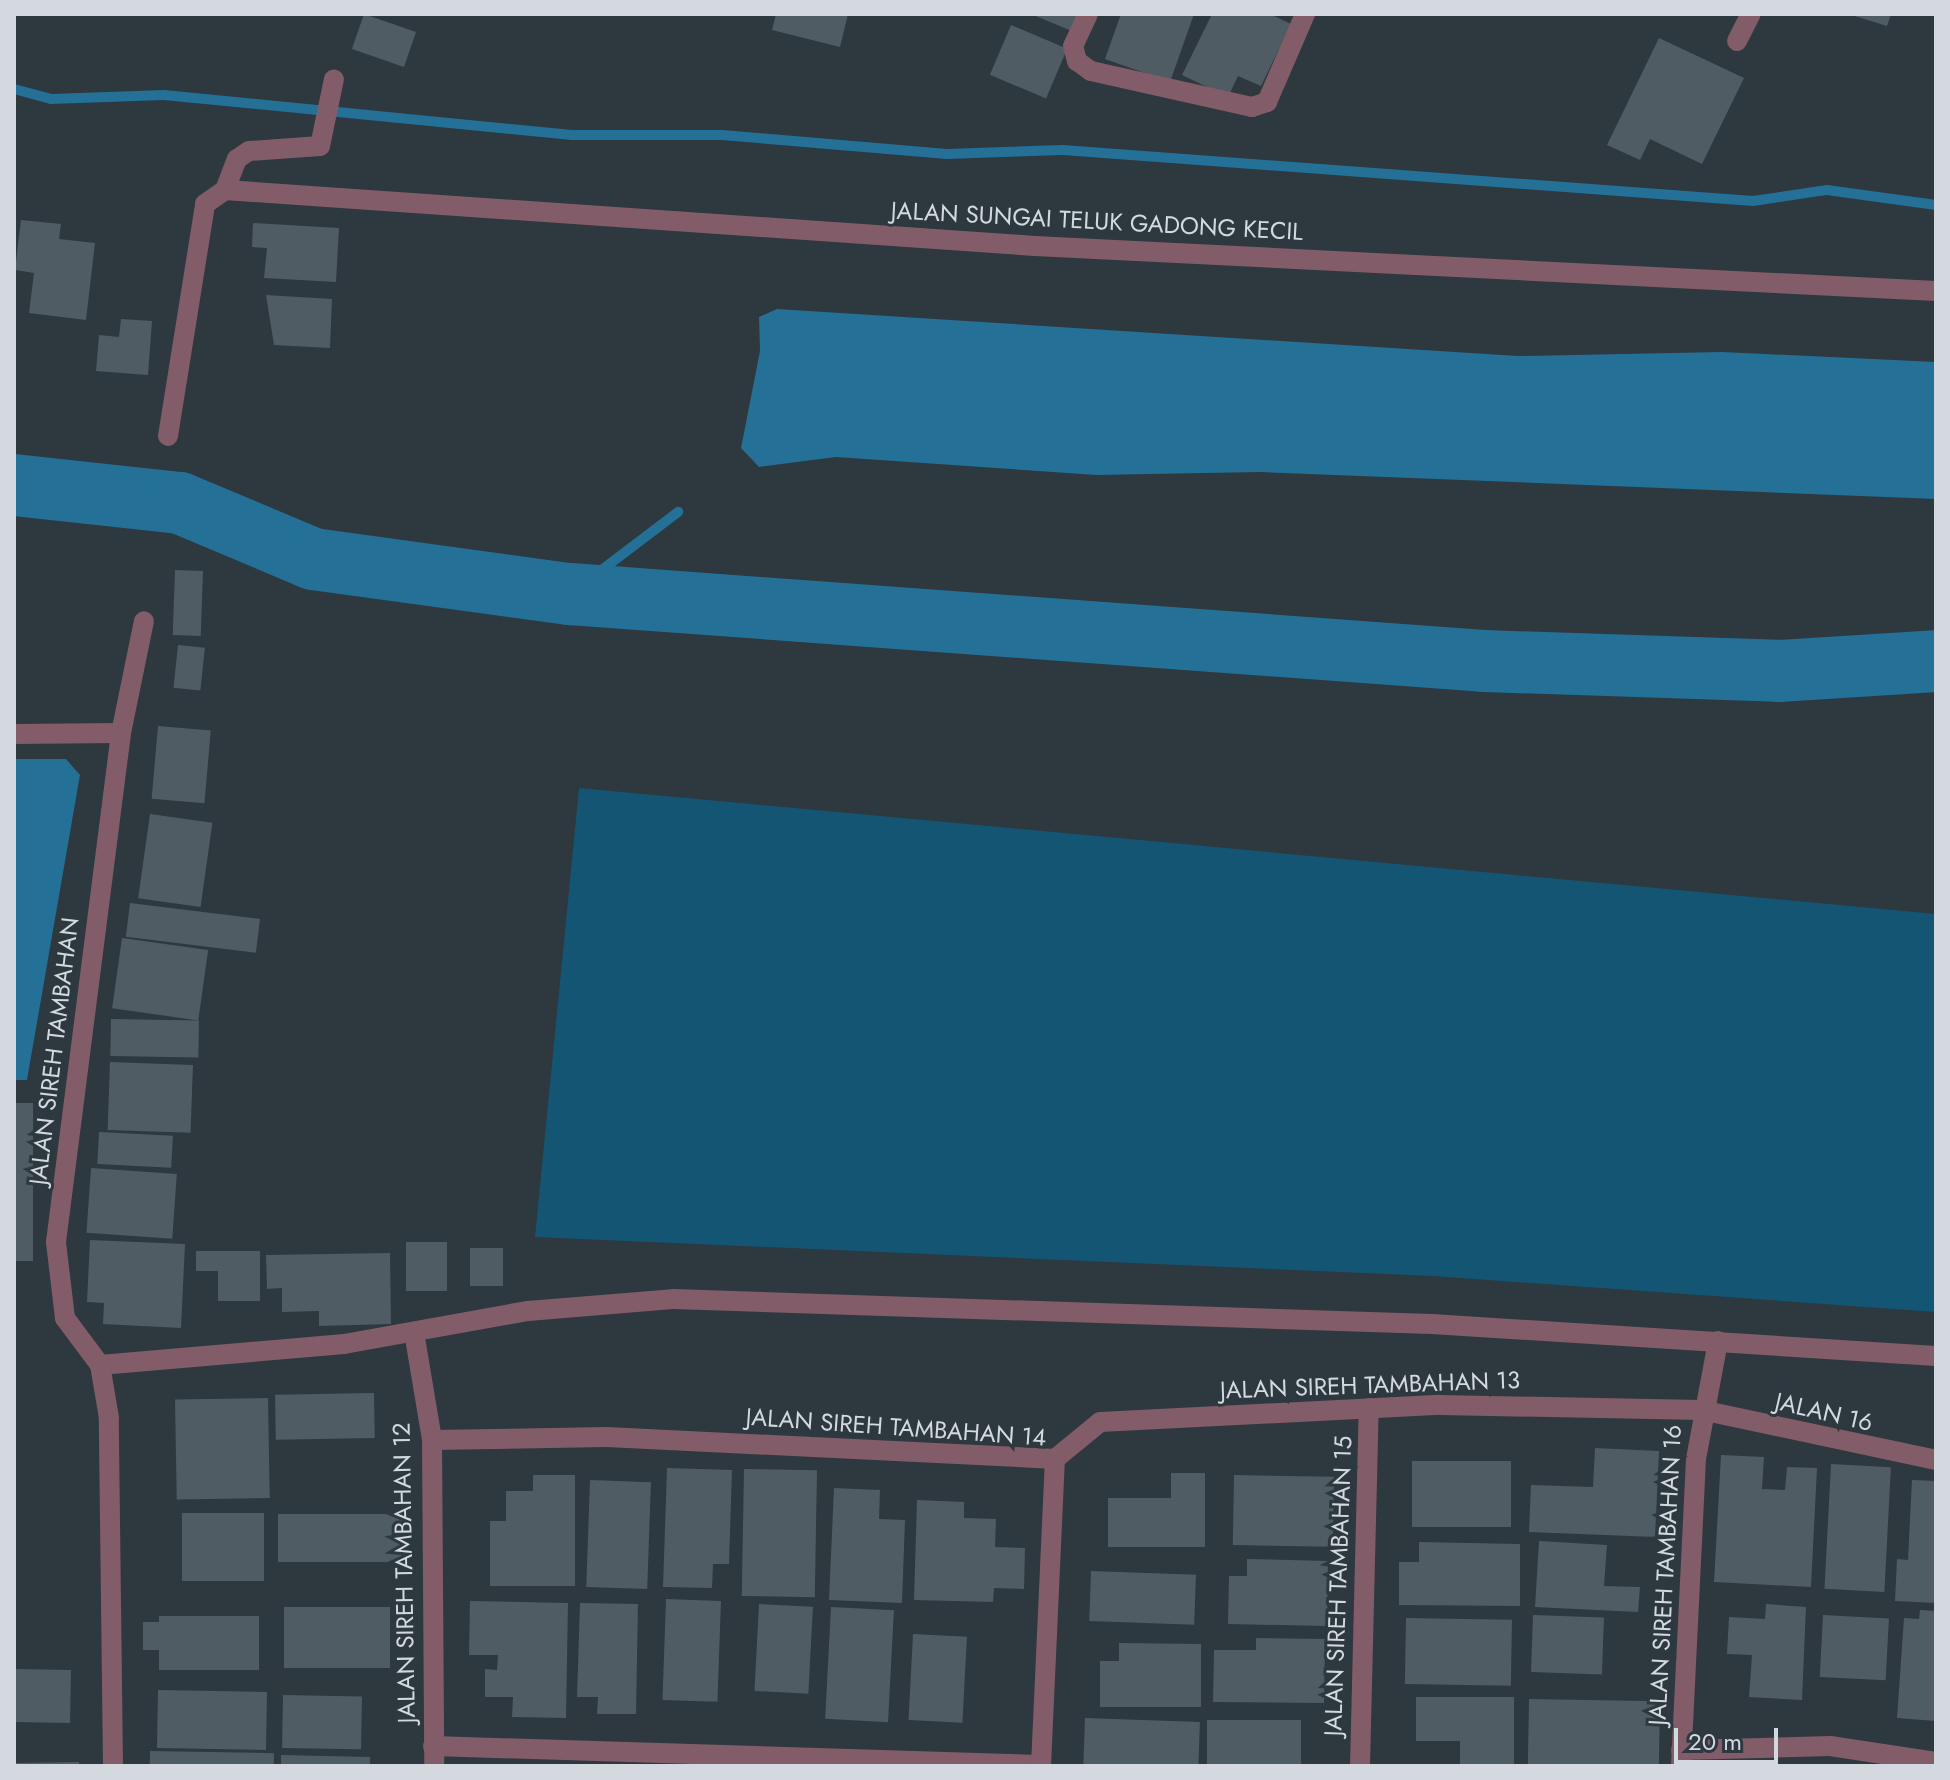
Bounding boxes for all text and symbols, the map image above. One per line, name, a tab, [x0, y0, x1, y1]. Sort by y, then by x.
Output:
street label: JALAN SUNGAI TELUK GADONG KECIL	[890, 196, 1304, 246]
street label: JALAN SIREH TAMBAHAN	[23, 916, 85, 1186]
street label: JALAN SIREH TAMBAHAN 13	[1219, 1365, 1521, 1405]
street label: JALAN 16	[1772, 1387, 1876, 1437]
street label: JALAN SIREH TAMBAHAN 14	[745, 1402, 1047, 1452]
street label: JALAN SIREH TAMBAHAN 12	[387, 1422, 421, 1724]
street label: JALAN SIREH TAMBAHAN 16	[1643, 1424, 1687, 1726]
street label: JALAN SIREH TAMBAHAN 15	[1318, 1435, 1358, 1737]
scale bar	[1678, 1712, 1782, 1762]
text: 20 m	[1688, 1724, 1742, 1759]

